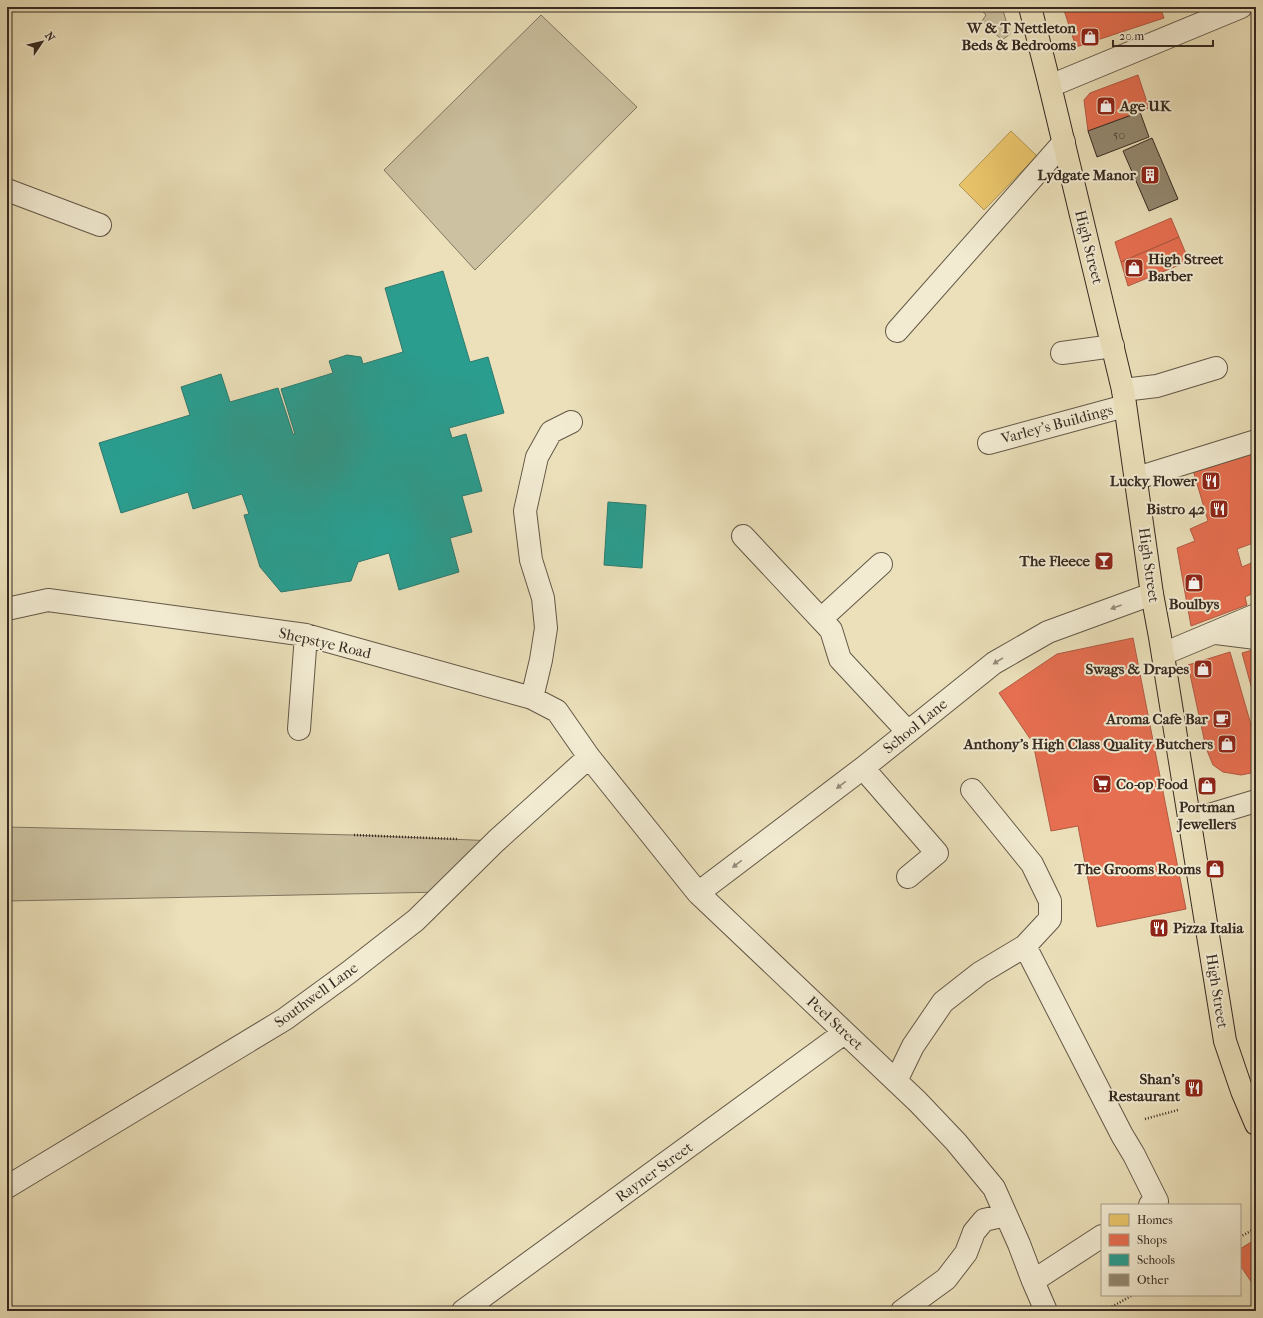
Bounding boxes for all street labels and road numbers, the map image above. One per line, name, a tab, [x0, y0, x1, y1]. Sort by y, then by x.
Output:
street label: High Street	[1071, 208, 1107, 286]
street label: Varley's Buildings	[998, 400, 1115, 448]
street label: High Street	[1135, 526, 1163, 604]
street label: Shepstye Road	[277, 624, 374, 663]
street label: School Lane	[879, 694, 951, 757]
street label: High Street	[1202, 952, 1232, 1030]
street label: Southwell Lane	[271, 958, 362, 1031]
street label: Peel Street	[803, 992, 867, 1054]
street label: Rayner Street	[612, 1138, 697, 1206]

